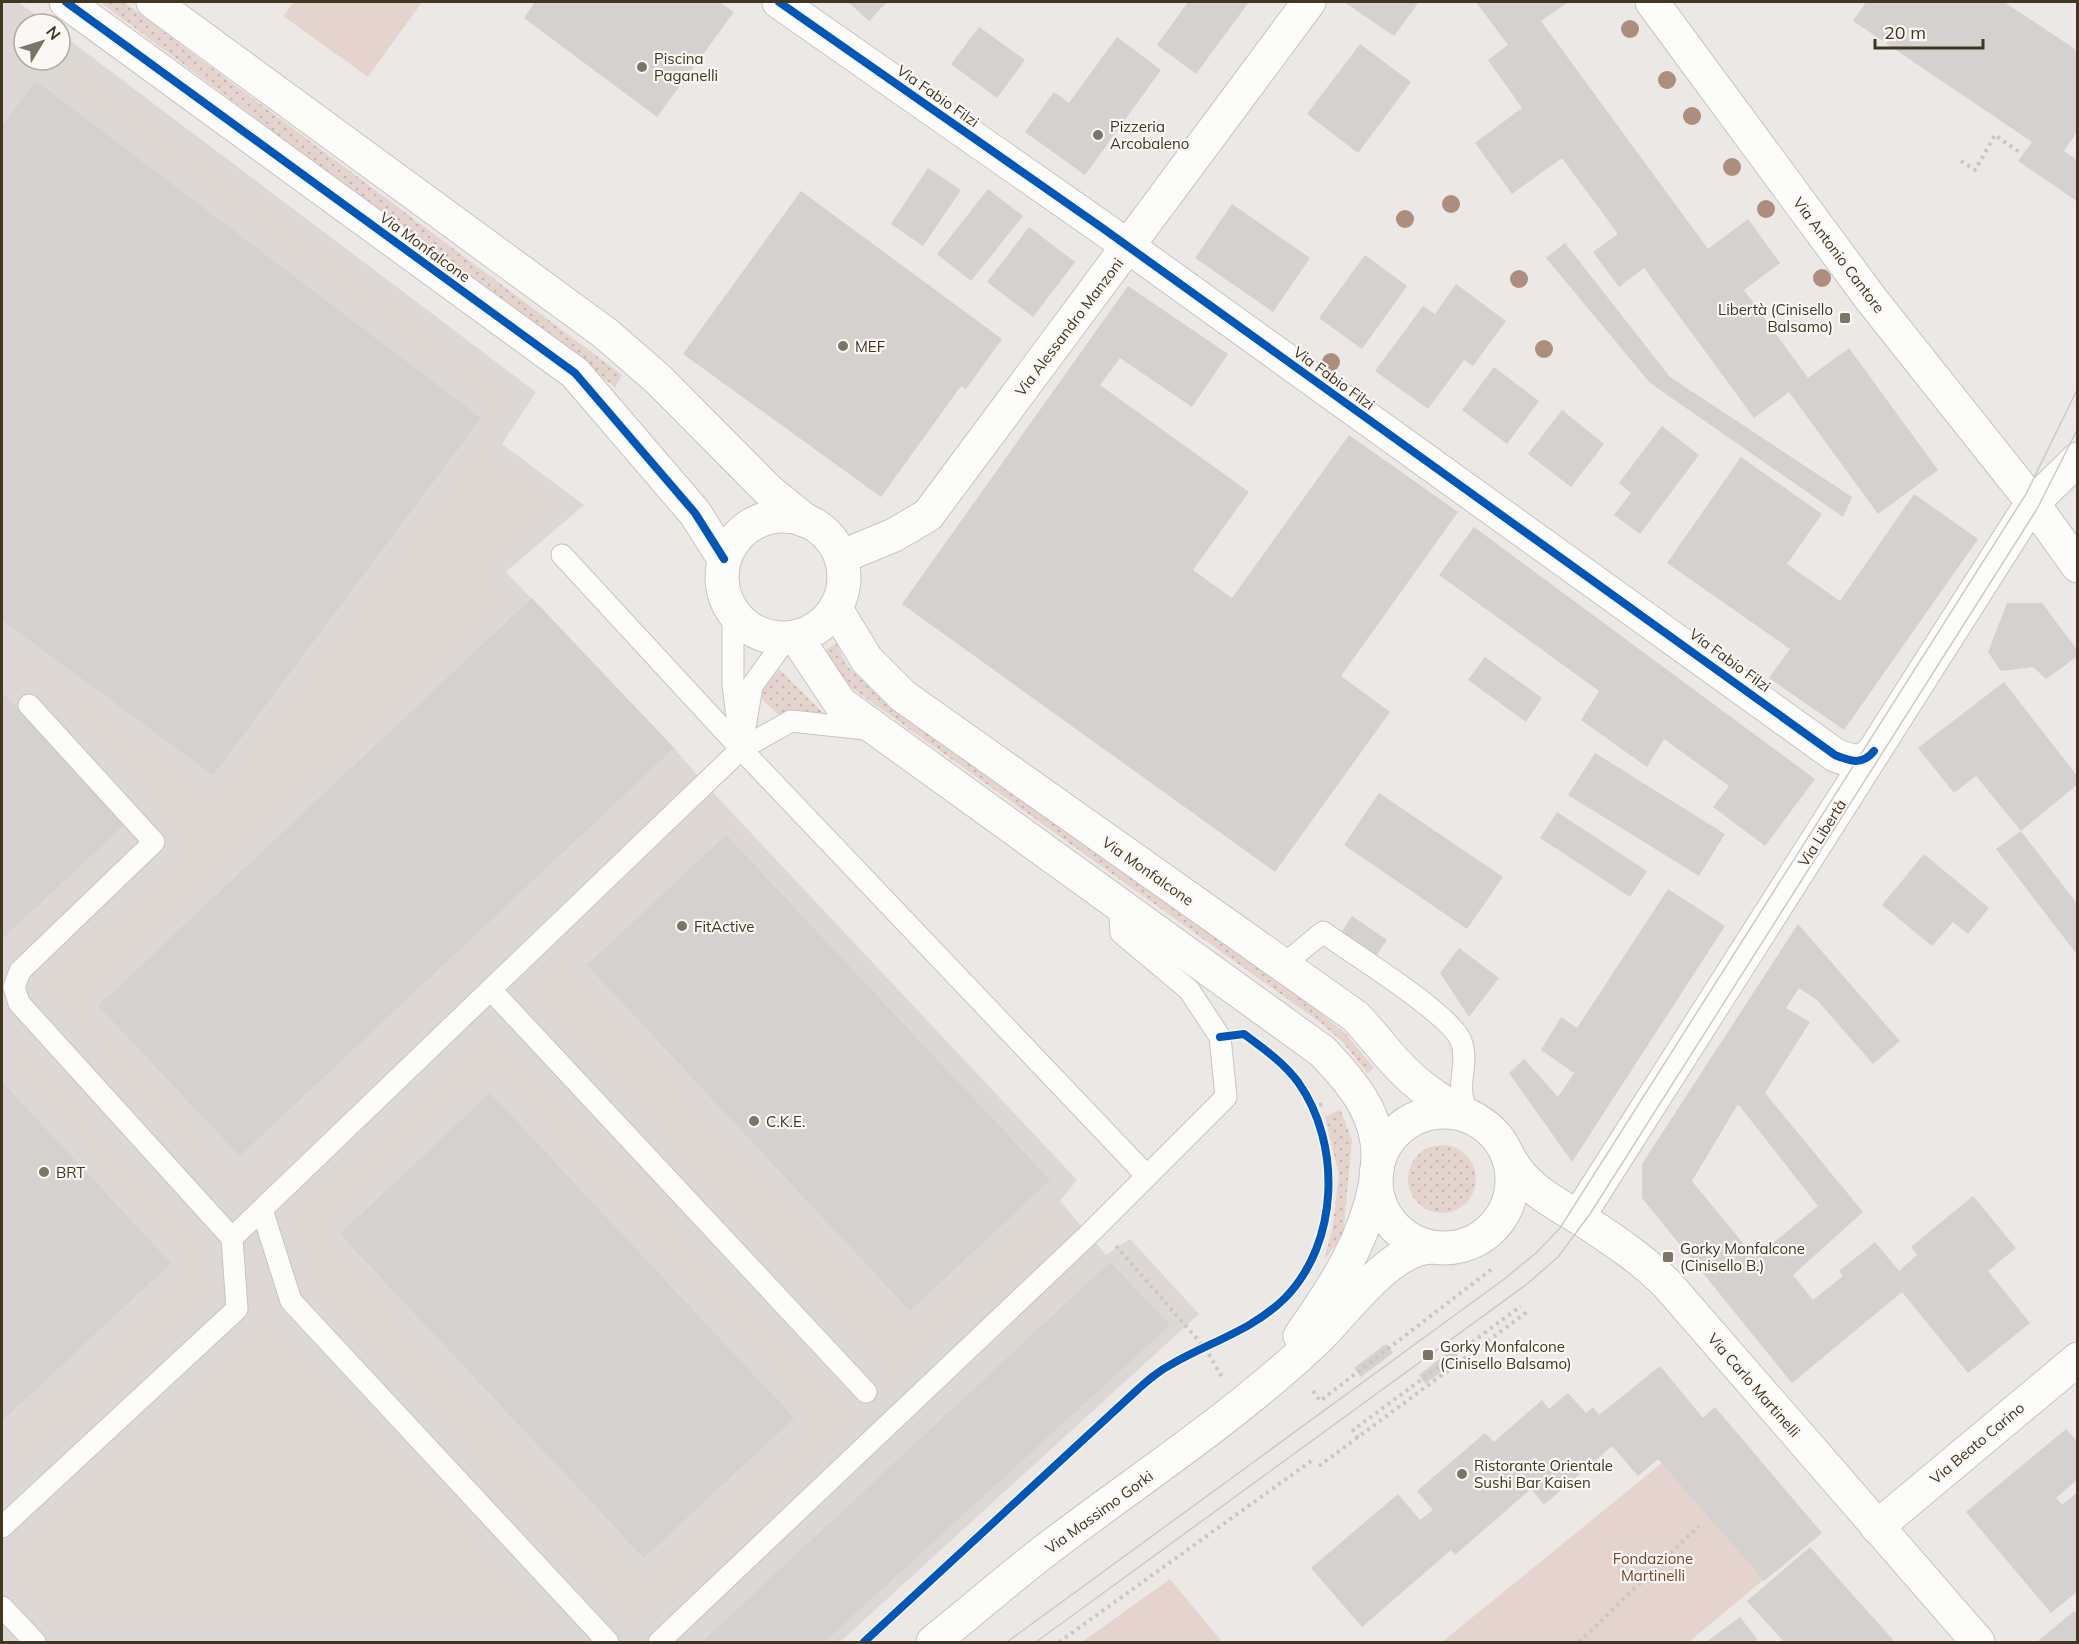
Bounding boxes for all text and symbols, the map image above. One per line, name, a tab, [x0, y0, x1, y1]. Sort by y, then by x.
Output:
north arrow	[12, 12, 72, 72]
scale bar	[1875, 12, 1983, 50]
text: 20 m	[1884, 21, 1926, 44]
text: N	[42, 22, 65, 44]
place label: Piscina Paganelli	[654, 49, 718, 85]
marker: Piscina Paganelli	[635, 60, 649, 74]
street label: Via Fabio Filzi	[893, 61, 983, 131]
place label: Pizzeria Arcobaleno	[1110, 117, 1189, 153]
marker: Pizzeria Arcobaleno	[1091, 128, 1105, 142]
street label: Via Antonio Cantore	[1789, 193, 1889, 317]
street label: Via Monfalcone	[376, 208, 474, 286]
street label: Via Alessandro Manzoni	[1011, 254, 1127, 400]
place label: Libertà (Cinisello Balsamo)	[1718, 300, 1833, 336]
marker: Libertà (Cinisello Balsamo)	[1838, 311, 1852, 325]
place label: MEF	[855, 337, 885, 356]
marker: MEF	[836, 339, 850, 353]
street label: Via Fabio Filzi	[1290, 342, 1378, 414]
street label: Via Fabio Filzi	[1686, 624, 1774, 696]
street label: Via Libertà	[1794, 796, 1850, 870]
street label: Via Monfalcone	[1099, 832, 1197, 910]
place label: FitActive	[694, 917, 754, 936]
marker: FitActive	[675, 919, 689, 933]
place label: C.K.E.	[766, 1112, 805, 1131]
marker: C.K.E.	[747, 1114, 761, 1128]
place label: BRT	[56, 1163, 85, 1182]
marker: BRT	[37, 1165, 51, 1179]
place label: Gorky Monfalcone (Cinisello B.)	[1680, 1239, 1805, 1275]
marker: Gorky Monfalcone (Cinisello B.)	[1661, 1250, 1675, 1264]
street label: Via Carlo Martinelli	[1704, 1329, 1804, 1441]
place label: Gorky Monfalcone (Cinisello Balsamo)	[1440, 1337, 1572, 1373]
marker: Gorky Monfalcone (Cinisello Balsamo)	[1421, 1348, 1435, 1362]
street label: Via Beato Carino	[1926, 1398, 2028, 1488]
place label: Ristorante Orientale Sushi Bar Kaisen	[1474, 1456, 1613, 1492]
street label: Via Massimo Gorki	[1041, 1466, 1157, 1558]
marker: Ristorante Orientale Sushi Bar Kaisen	[1455, 1467, 1469, 1481]
park label: Fondazione Martinelli	[1613, 1549, 1693, 1585]

